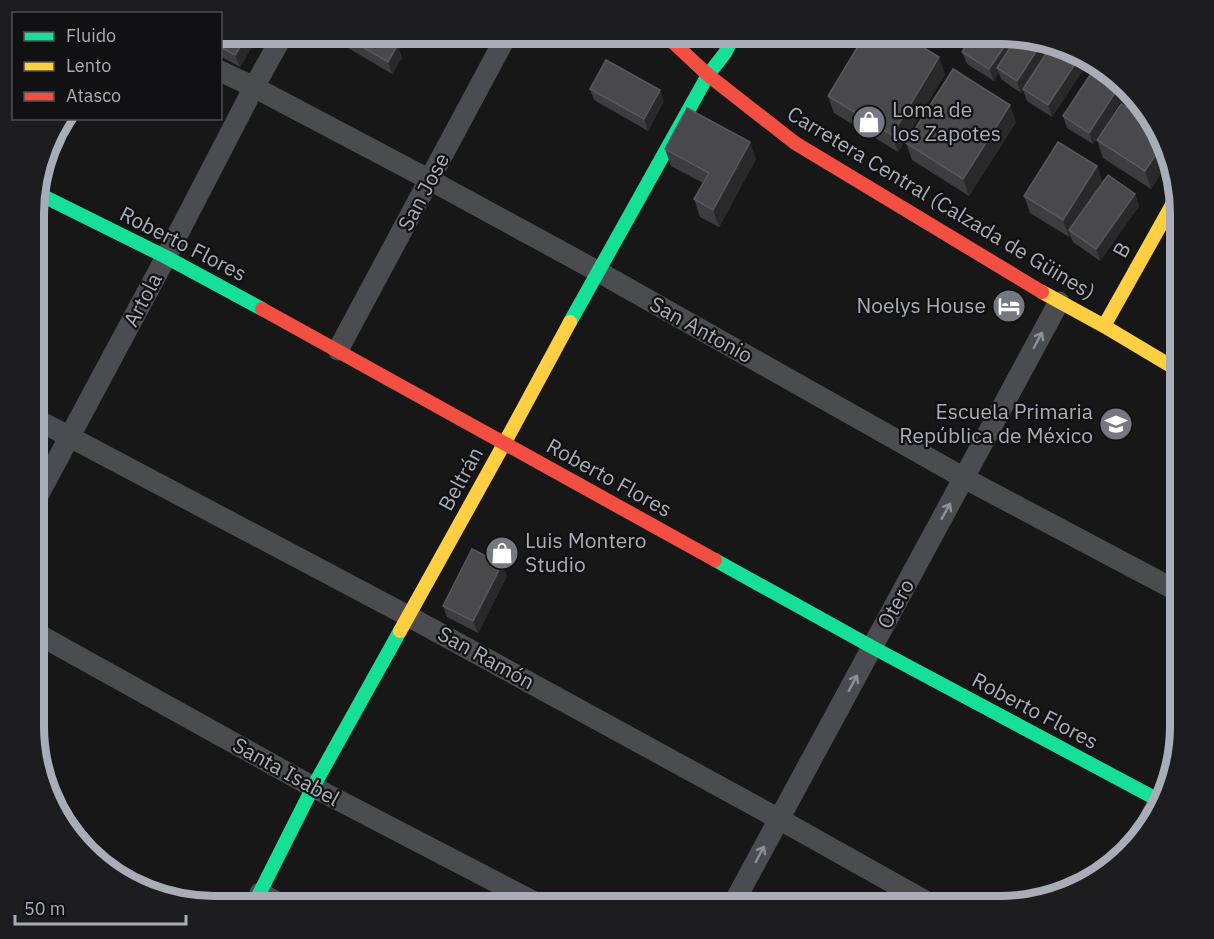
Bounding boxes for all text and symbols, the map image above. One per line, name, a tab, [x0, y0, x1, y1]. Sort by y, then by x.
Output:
legend	[12, 12, 222, 120]
text: Fluido	[66, 24, 116, 47]
text: Lento	[66, 54, 111, 77]
text: Atasco	[66, 84, 121, 107]
place label: Loma de los Zapotes	[892, 95, 1001, 147]
street label: Carretera Central (Calzada de Güines)	[782, 99, 1101, 305]
shop icon: Loma de los Zapotes	[851, 104, 887, 140]
street label: San Jose	[391, 148, 455, 235]
street label: Roberto Flores	[115, 199, 252, 287]
street label: B	[1106, 237, 1137, 262]
street label: Artola	[116, 268, 168, 331]
hotel icon: Noelys House	[991, 288, 1027, 324]
street label: San Antonio	[645, 289, 758, 369]
place label: Noelys House	[856, 291, 986, 319]
one-way arrow	[1032, 332, 1044, 349]
place label: Escuela Primaria República de México	[899, 397, 1093, 449]
school or university icon: Escuela Primaria República de México	[1098, 406, 1134, 442]
street label: Roberto Flores	[542, 431, 677, 523]
street label: Beltrán	[431, 442, 489, 515]
one-way arrow	[941, 503, 952, 521]
place label: Luis Montero Studio	[525, 526, 647, 578]
shop icon: Luis Montero Studio	[484, 535, 520, 571]
street label: Otero	[870, 574, 920, 634]
street label: San Ramón	[433, 619, 540, 695]
street label: Roberto Flores	[968, 665, 1103, 755]
one-way arrow	[847, 675, 859, 692]
street label: Santa Isabel	[228, 730, 345, 812]
one-way arrow	[755, 846, 766, 864]
scale bar	[15, 888, 186, 926]
text: 50 m	[24, 897, 66, 920]

